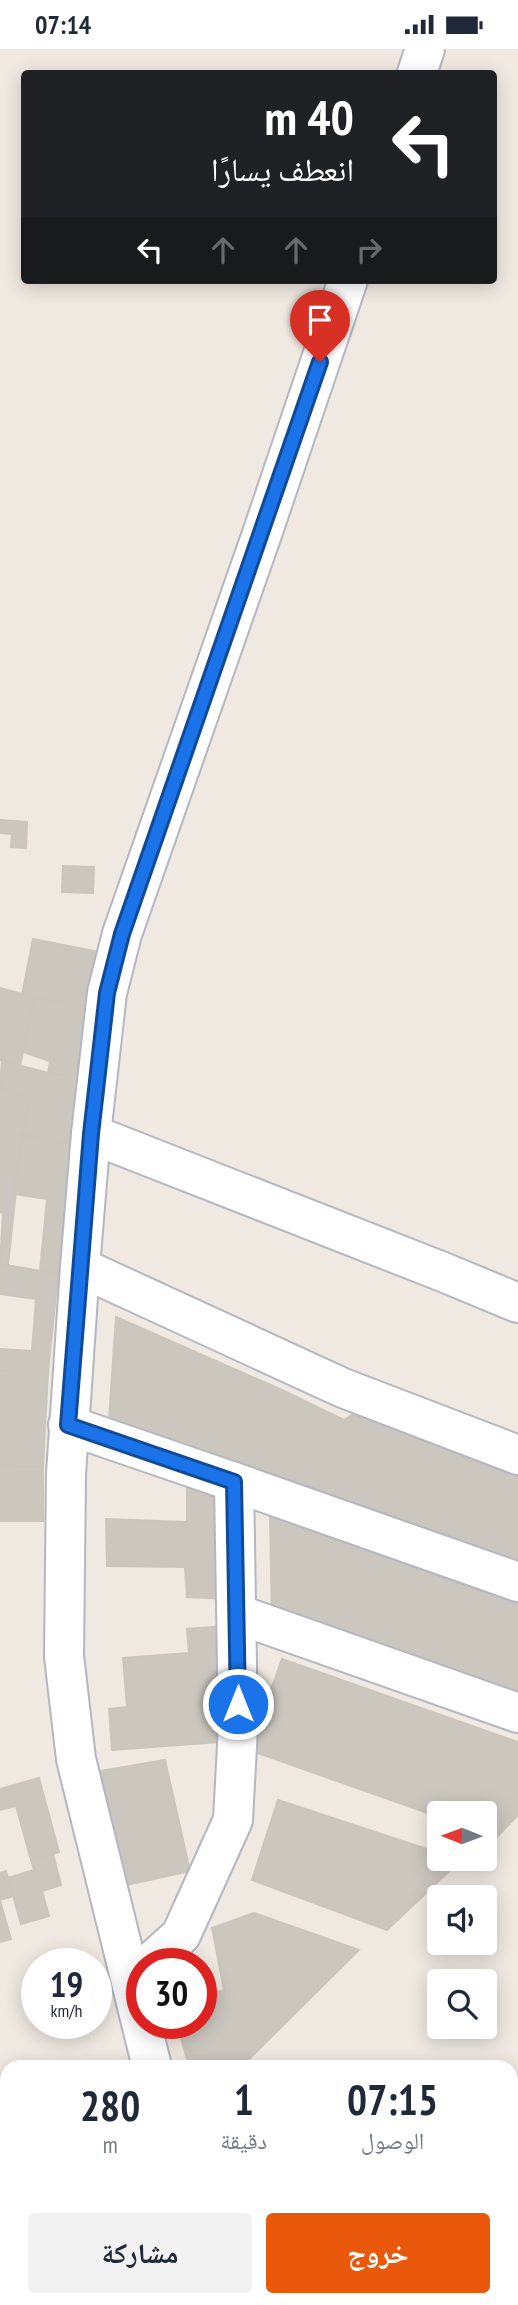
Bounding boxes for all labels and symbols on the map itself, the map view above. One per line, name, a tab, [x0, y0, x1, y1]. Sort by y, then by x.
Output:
pin	[290, 290, 350, 362]
position arrow	[201, 1667, 275, 1741]
north arrow	[427, 1801, 497, 1871]
speed limit sign: 30	[126, 1948, 217, 2039]

